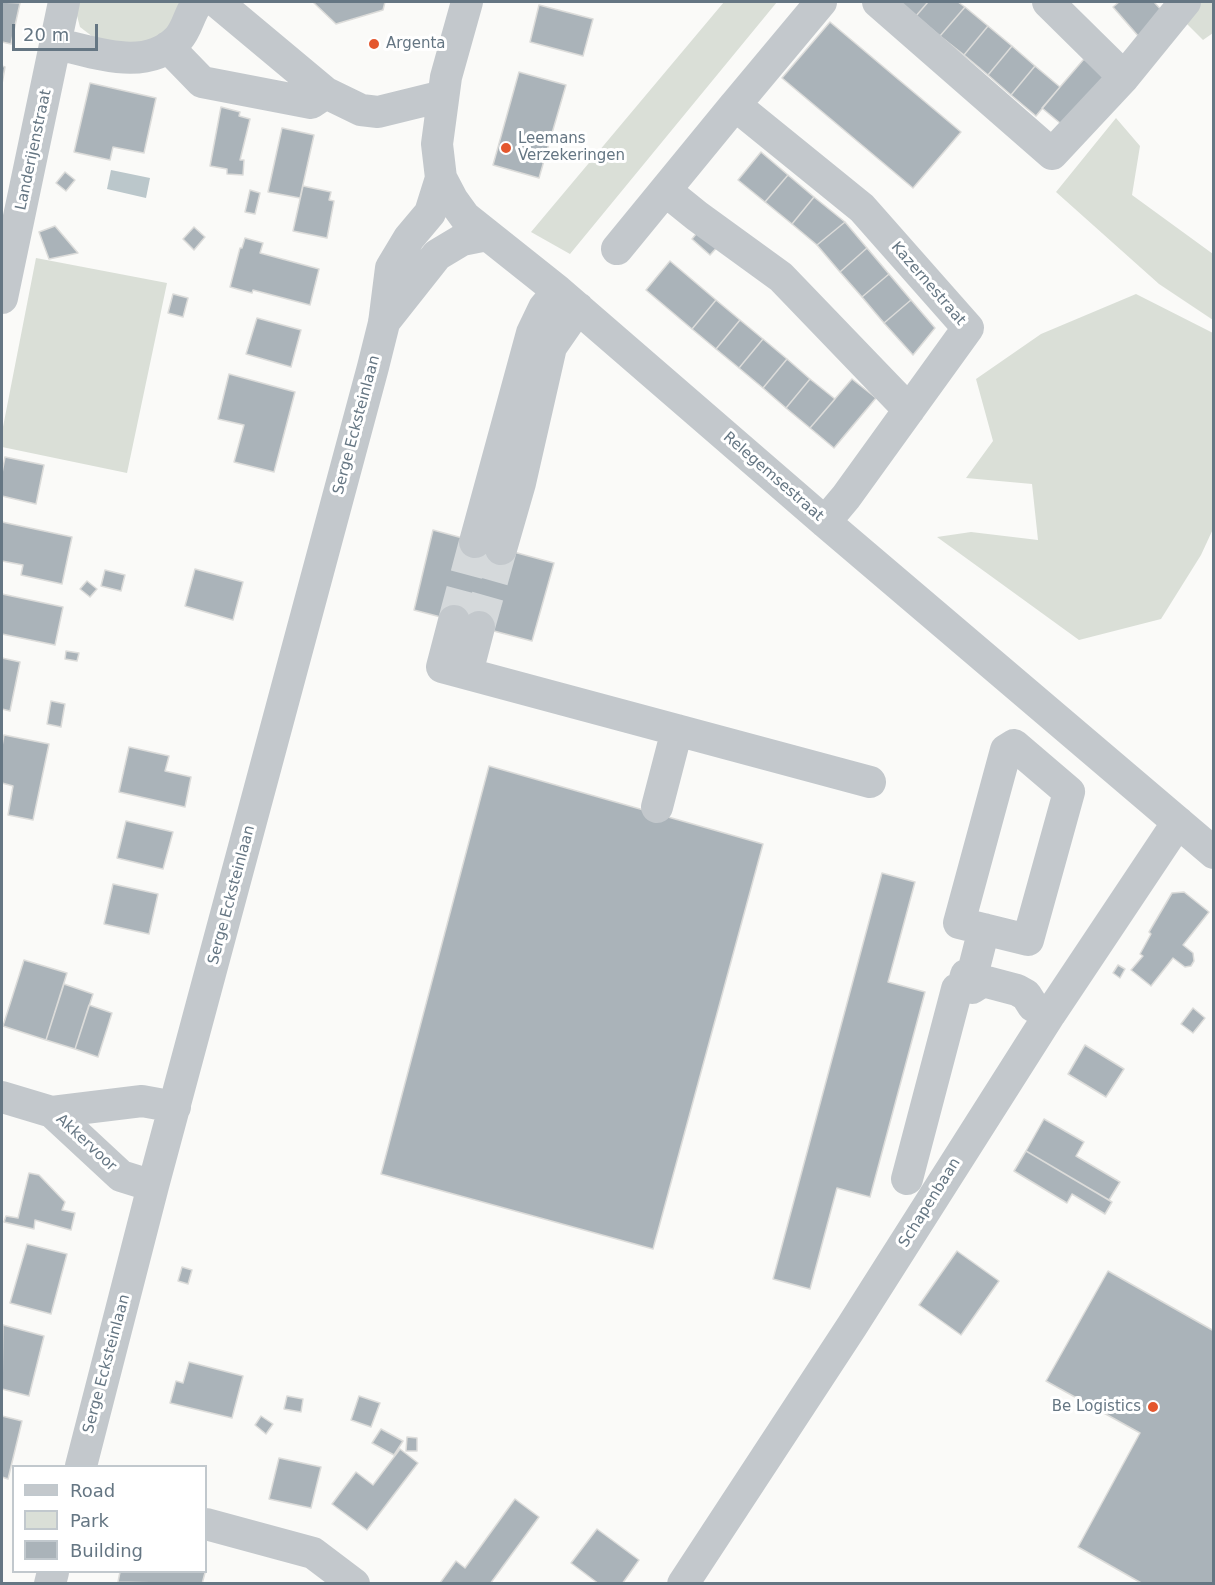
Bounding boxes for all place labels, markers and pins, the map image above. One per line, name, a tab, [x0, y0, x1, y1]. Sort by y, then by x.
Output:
place label: Argenta	[386, 35, 445, 53]
marker: Argenta	[367, 37, 381, 51]
place label: Leemans Verzekeringen	[518, 130, 625, 165]
marker: Leemans Verzekeringen	[499, 141, 513, 155]
place label: Be Logistics	[1052, 1398, 1141, 1416]
marker: Be Logistics	[1146, 1400, 1160, 1414]

